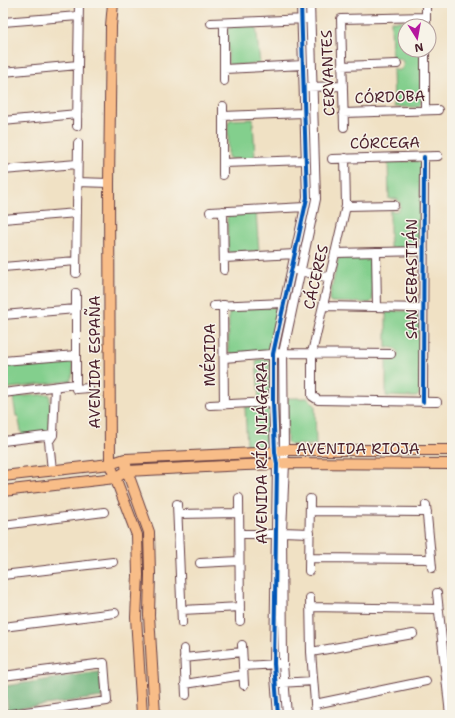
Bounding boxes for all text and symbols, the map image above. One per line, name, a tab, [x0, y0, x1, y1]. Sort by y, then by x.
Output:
north arrow	[397, 18, 437, 58]
street label: CERVANTES	[317, 30, 339, 116]
text: N	[413, 39, 425, 56]
street label: CÓRDOBA	[354, 85, 426, 108]
street label: CÓRCEGA	[350, 131, 420, 154]
street label: SAN SEBASTIÁN	[401, 219, 422, 339]
street label: CÁCERES	[298, 243, 333, 311]
street label: AVENIDA ESPAÑA	[83, 295, 105, 429]
street label: MÉRIDA	[199, 323, 220, 387]
street label: AVENIDA RÍO NIÁGARA	[251, 362, 272, 544]
street label: AVENIDA RIOJA	[296, 439, 420, 459]

